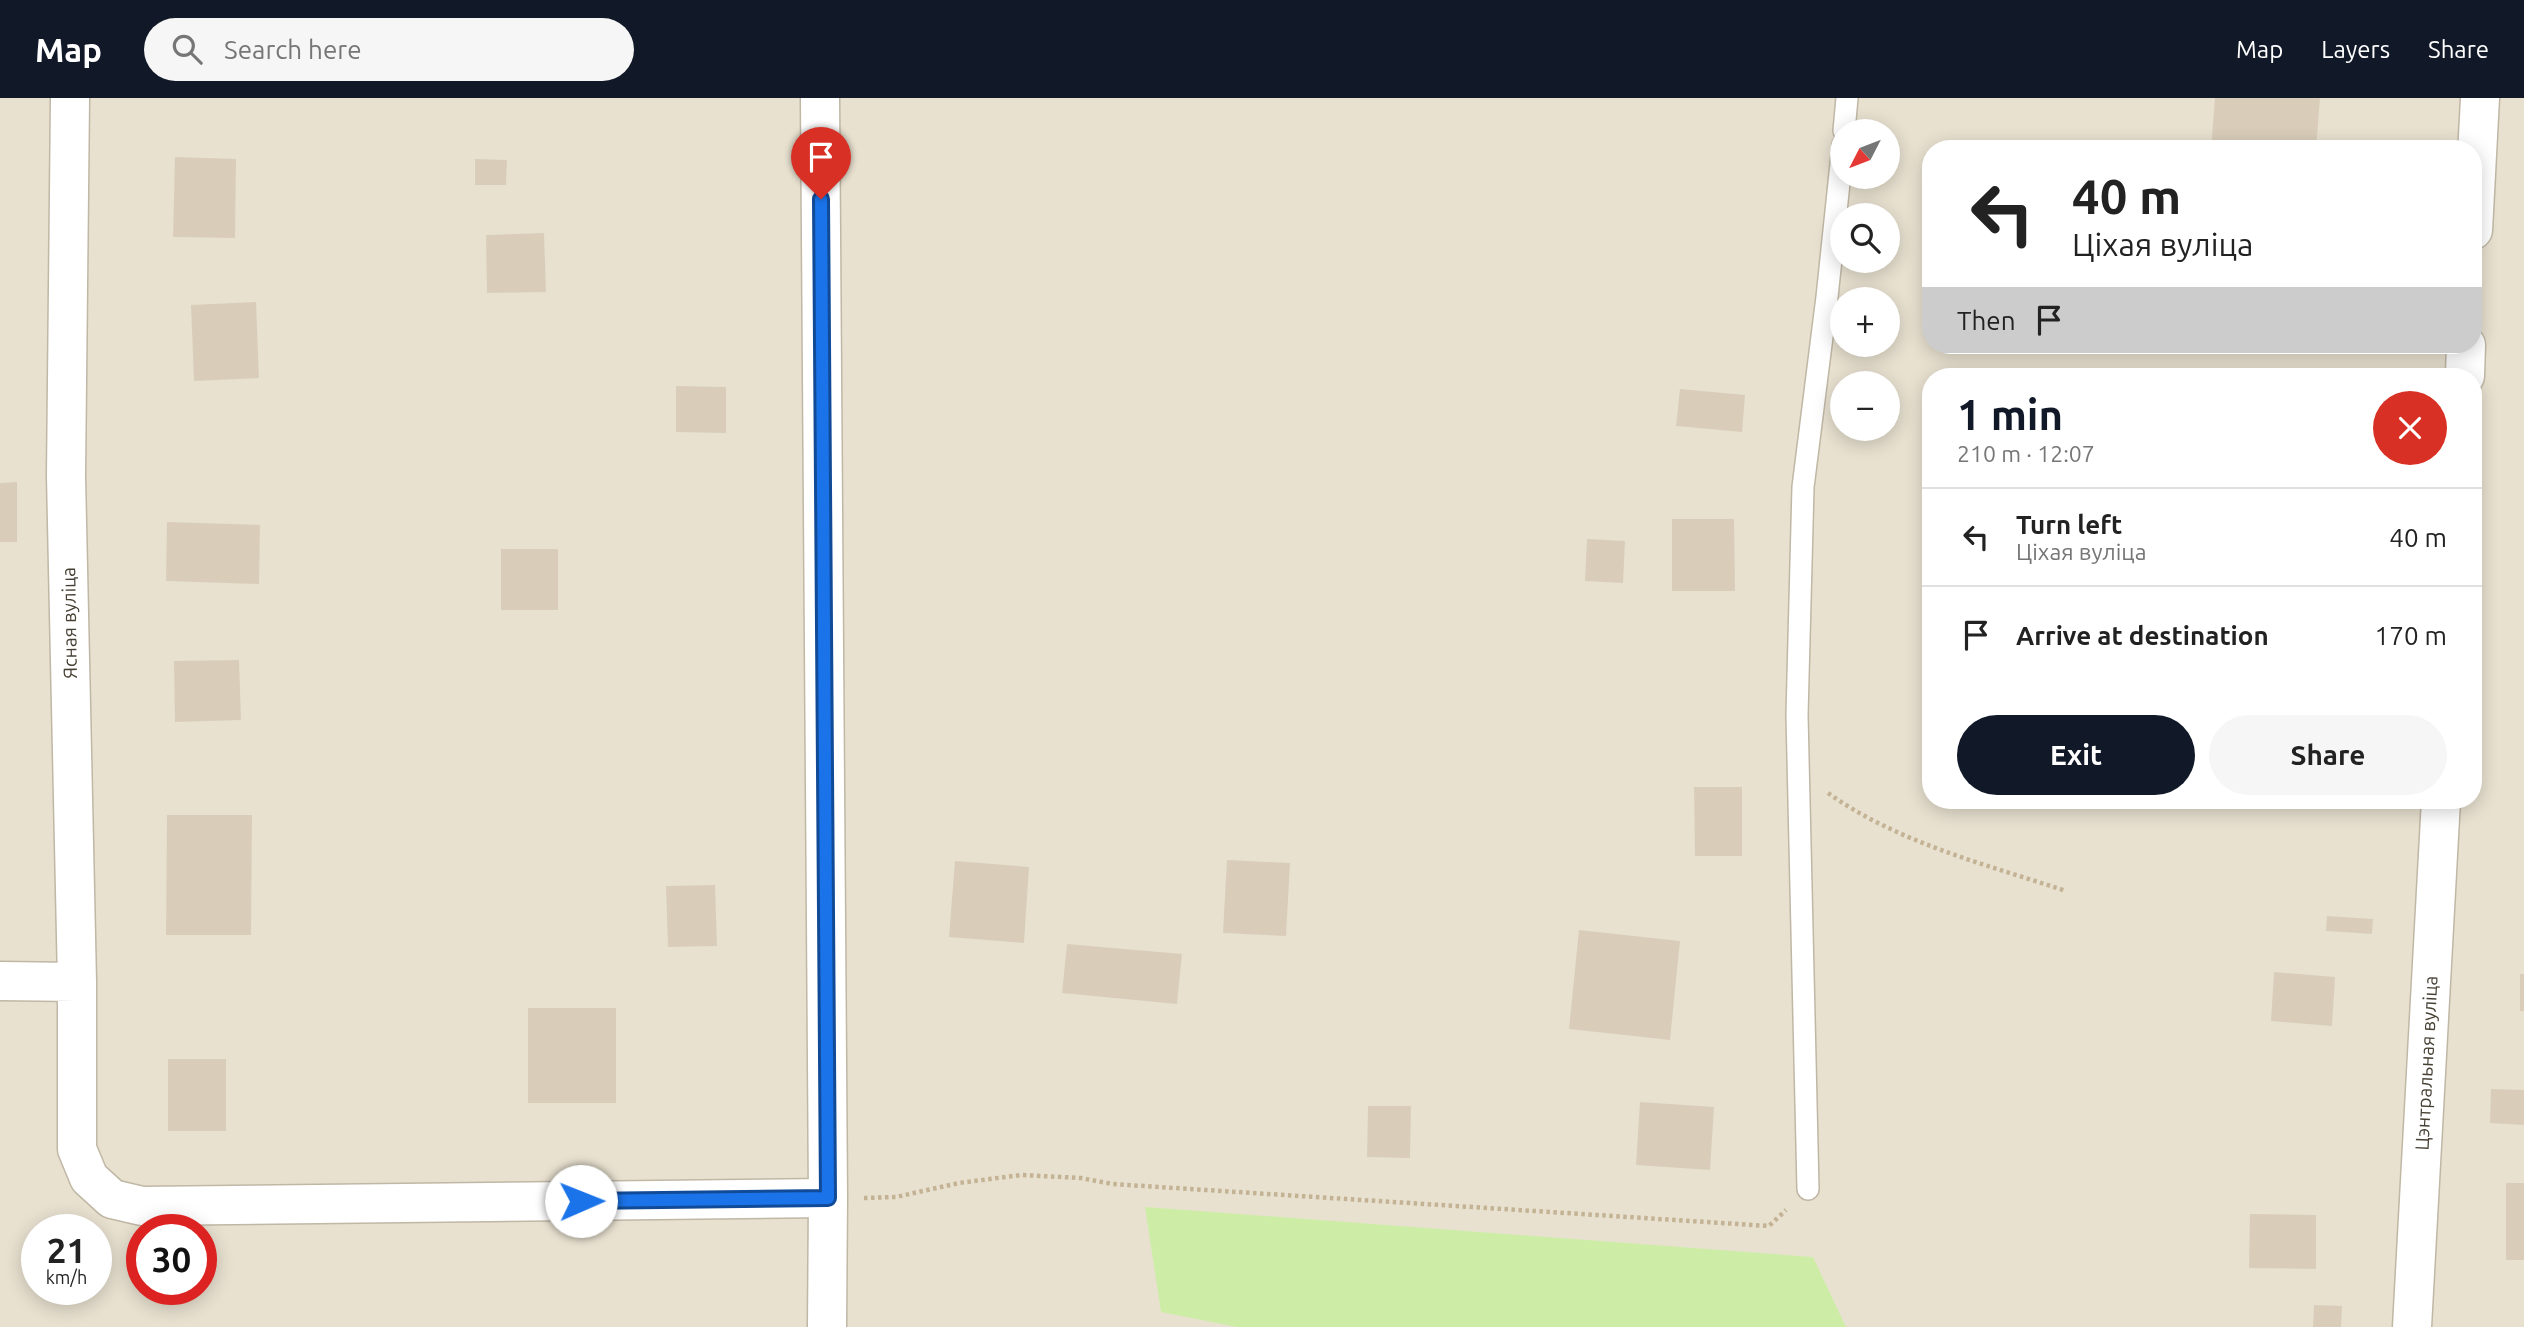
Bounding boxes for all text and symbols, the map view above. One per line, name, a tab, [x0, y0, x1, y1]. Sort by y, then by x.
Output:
search box	[144, 18, 634, 81]
icon: search	[168, 30, 206, 68]
text: Map	[35, 31, 102, 68]
text: Search here	[224, 35, 362, 64]
text: Map	[2236, 36, 2283, 63]
text: Layers	[2321, 36, 2390, 63]
text: Share	[2428, 36, 2489, 63]
north arrow	[1830, 119, 1900, 189]
map controls	[1830, 119, 1900, 441]
pin	[791, 127, 851, 199]
icon: arrive	[802, 138, 840, 176]
icon: left	[1957, 168, 2048, 259]
text: 40 m	[2072, 168, 2181, 223]
button: search	[1830, 203, 1900, 273]
text: Ціхая вуліца	[2072, 226, 2254, 262]
button: +	[1830, 287, 1900, 357]
icon: arrive	[2030, 301, 2068, 339]
text: Then	[1957, 306, 2016, 335]
button: −	[1830, 371, 1900, 441]
text: 1 min	[1957, 391, 2063, 438]
button: close	[2373, 391, 2447, 465]
text: 210 m · 12:07	[1957, 441, 2095, 466]
text: Turn left	[2016, 510, 2122, 539]
icon: left	[1957, 518, 1995, 556]
text: 40 m	[2389, 523, 2447, 552]
text: Ціхая вуліца	[2016, 539, 2146, 564]
street label: Ясная вуліца	[57, 567, 81, 679]
icon: arrive	[1957, 616, 1995, 654]
text: Arrive at destination	[2016, 621, 2269, 650]
text: 170 m	[2375, 621, 2447, 650]
button: Exit	[1957, 715, 2195, 795]
button: Share	[2209, 715, 2447, 795]
street label: Цэнтральная вуліца	[2410, 975, 2442, 1151]
position arrow	[544, 1164, 618, 1238]
speed limit sign: 30	[126, 1214, 217, 1305]
text: 21	[47, 1230, 86, 1270]
text: km/h	[46, 1267, 87, 1287]

